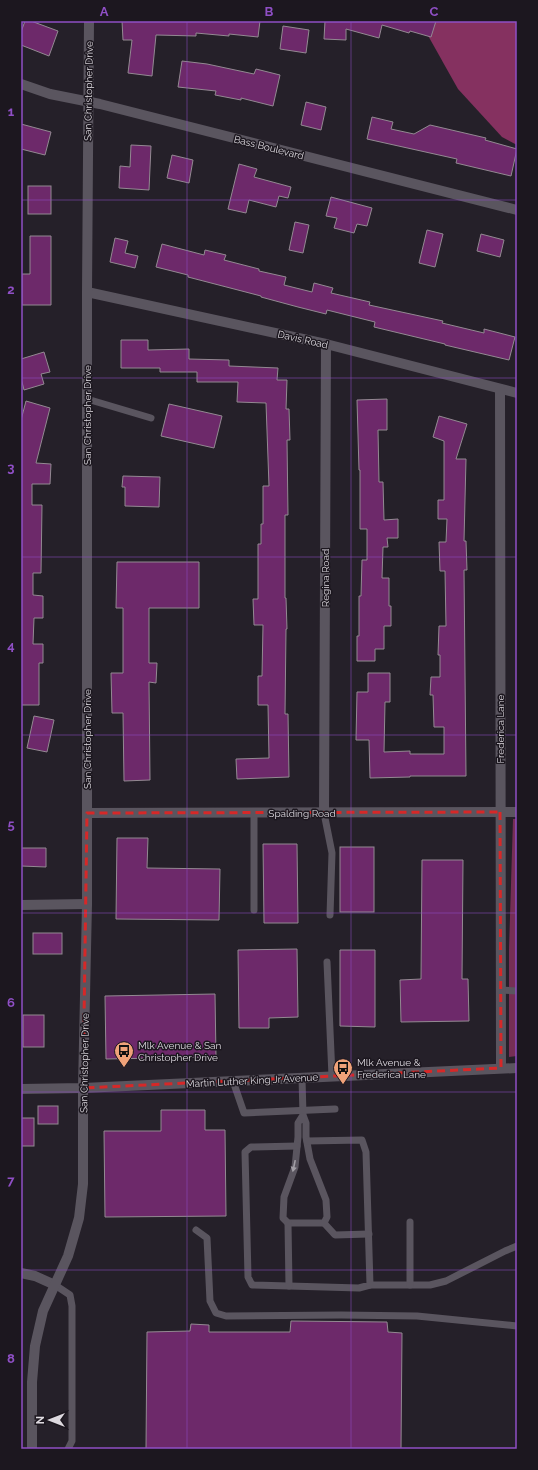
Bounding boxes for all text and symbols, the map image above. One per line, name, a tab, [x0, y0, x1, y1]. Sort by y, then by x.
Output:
text: A	[100, 4, 109, 19]
text: B	[265, 4, 274, 19]
text: C	[430, 4, 439, 19]
street label: San Christopher Drive	[82, 41, 95, 141]
text: 1	[8, 104, 15, 119]
street label: Bass Boulevard	[233, 133, 305, 161]
text: 2	[7, 282, 15, 297]
street label: Davis Road	[277, 328, 329, 351]
street label: San Christopher Drive	[82, 365, 93, 465]
text: 3	[7, 460, 15, 475]
street label: Regina Road	[320, 549, 331, 607]
text: 4	[7, 638, 15, 653]
street label: San Christopher Drive	[82, 689, 93, 789]
street label: Frederica Lane	[495, 694, 506, 763]
street label: Spalding Road	[268, 808, 336, 819]
text: 5	[7, 817, 15, 832]
text: 6	[7, 995, 15, 1010]
street label: San Christopher Drive	[78, 1013, 91, 1113]
bus stop icon: Mlk Avenue & San Christopher Drive	[113, 1040, 135, 1068]
place label: Mlk Avenue & San Christopher Drive	[138, 1040, 221, 1063]
bus stop icon: Mlk Avenue & Frederica Lane	[332, 1057, 354, 1085]
place label: Mlk Avenue & Frederica Lane	[357, 1057, 426, 1080]
street label: Martin Luther King Jr Avenue	[186, 1072, 319, 1089]
one-way arrow	[291, 1160, 297, 1172]
text: 7	[7, 1173, 15, 1188]
text: 8	[7, 1351, 15, 1366]
north arrow	[30, 1400, 70, 1440]
text: N	[34, 1416, 47, 1424]

